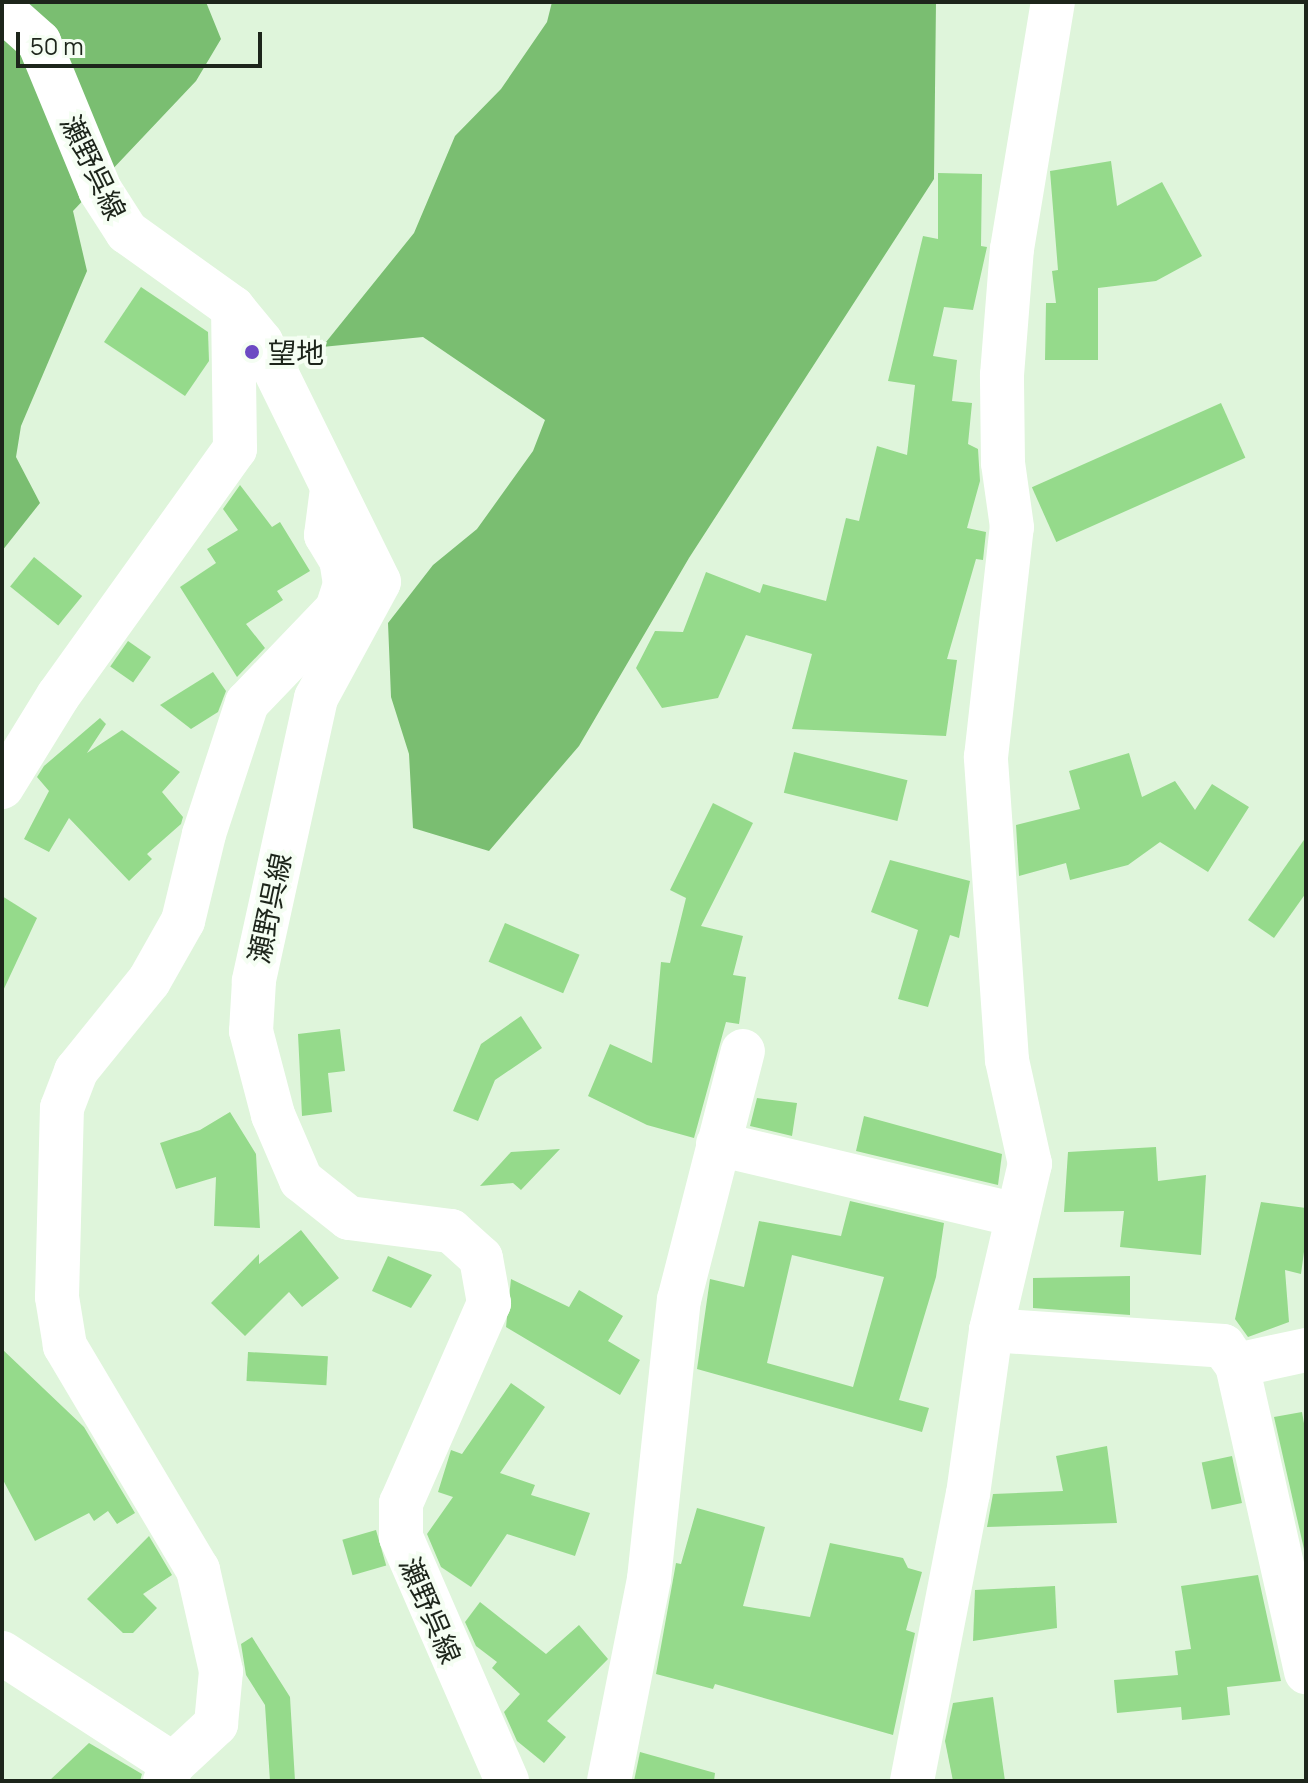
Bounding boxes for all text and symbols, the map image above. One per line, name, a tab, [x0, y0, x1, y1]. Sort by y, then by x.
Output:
scale bar	[20, 16, 266, 66]
text: 50 m	[30, 29, 84, 62]
street label: 瀬野呉線	[54, 109, 134, 225]
place label: 望地	[268, 335, 324, 369]
marker: 望地	[243, 343, 261, 361]
street label: 瀬野呉線	[241, 850, 297, 966]
street label: 瀬野呉線	[394, 1552, 468, 1668]

